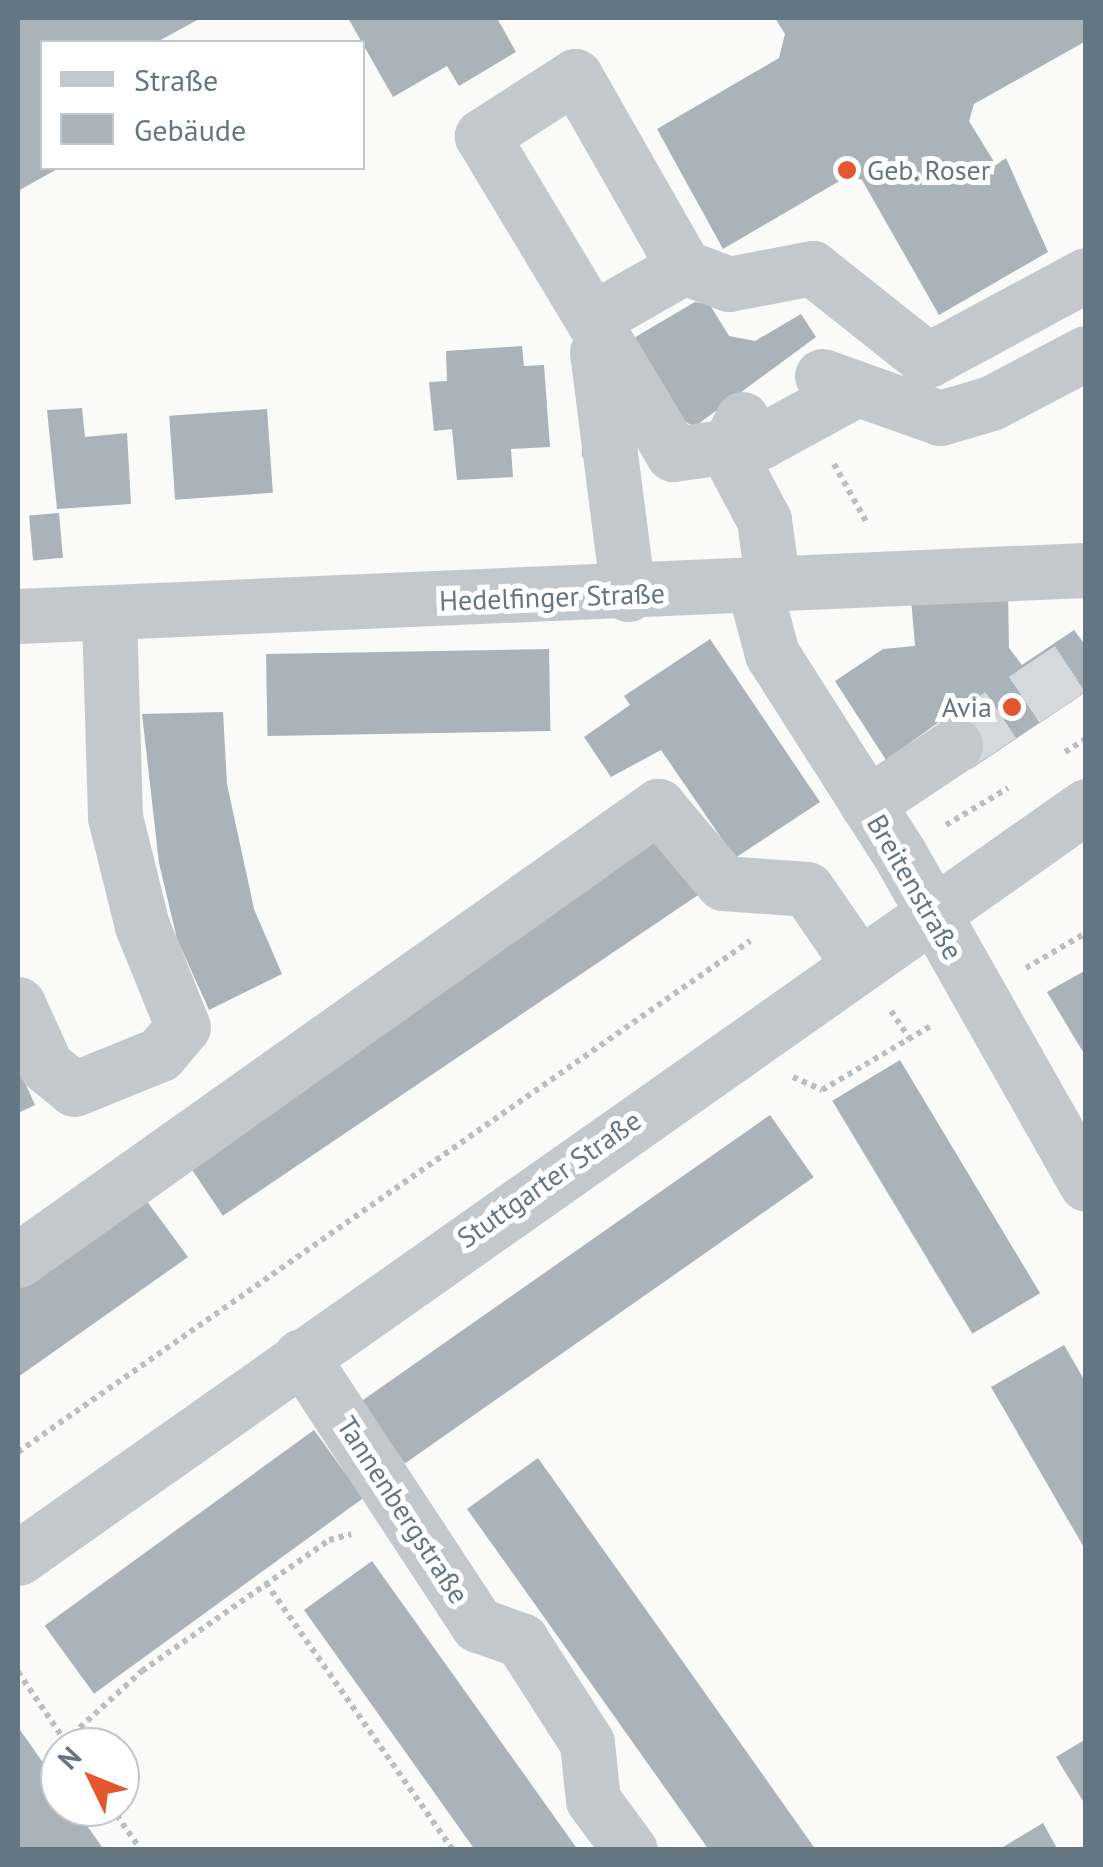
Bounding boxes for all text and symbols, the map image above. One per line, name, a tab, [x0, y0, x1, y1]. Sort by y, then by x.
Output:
legend	[40, 40, 365, 170]
text: Straße	[134, 60, 218, 99]
text: Gebäude	[134, 110, 246, 149]
place label: Geb. Roser	[867, 153, 992, 187]
marker: Geb. Roser	[836, 159, 858, 181]
street label: Hedelfinger Straße	[439, 576, 665, 618]
place label: Avia	[942, 690, 992, 724]
marker: Avia	[1001, 696, 1023, 718]
street label: Breitenstraße	[860, 809, 970, 965]
street label: Stuttgarter Straße	[451, 1103, 647, 1255]
street label: Tannenbergstraße	[330, 1410, 476, 1610]
north arrow	[40, 1727, 140, 1827]
text: N	[49, 1738, 89, 1777]

